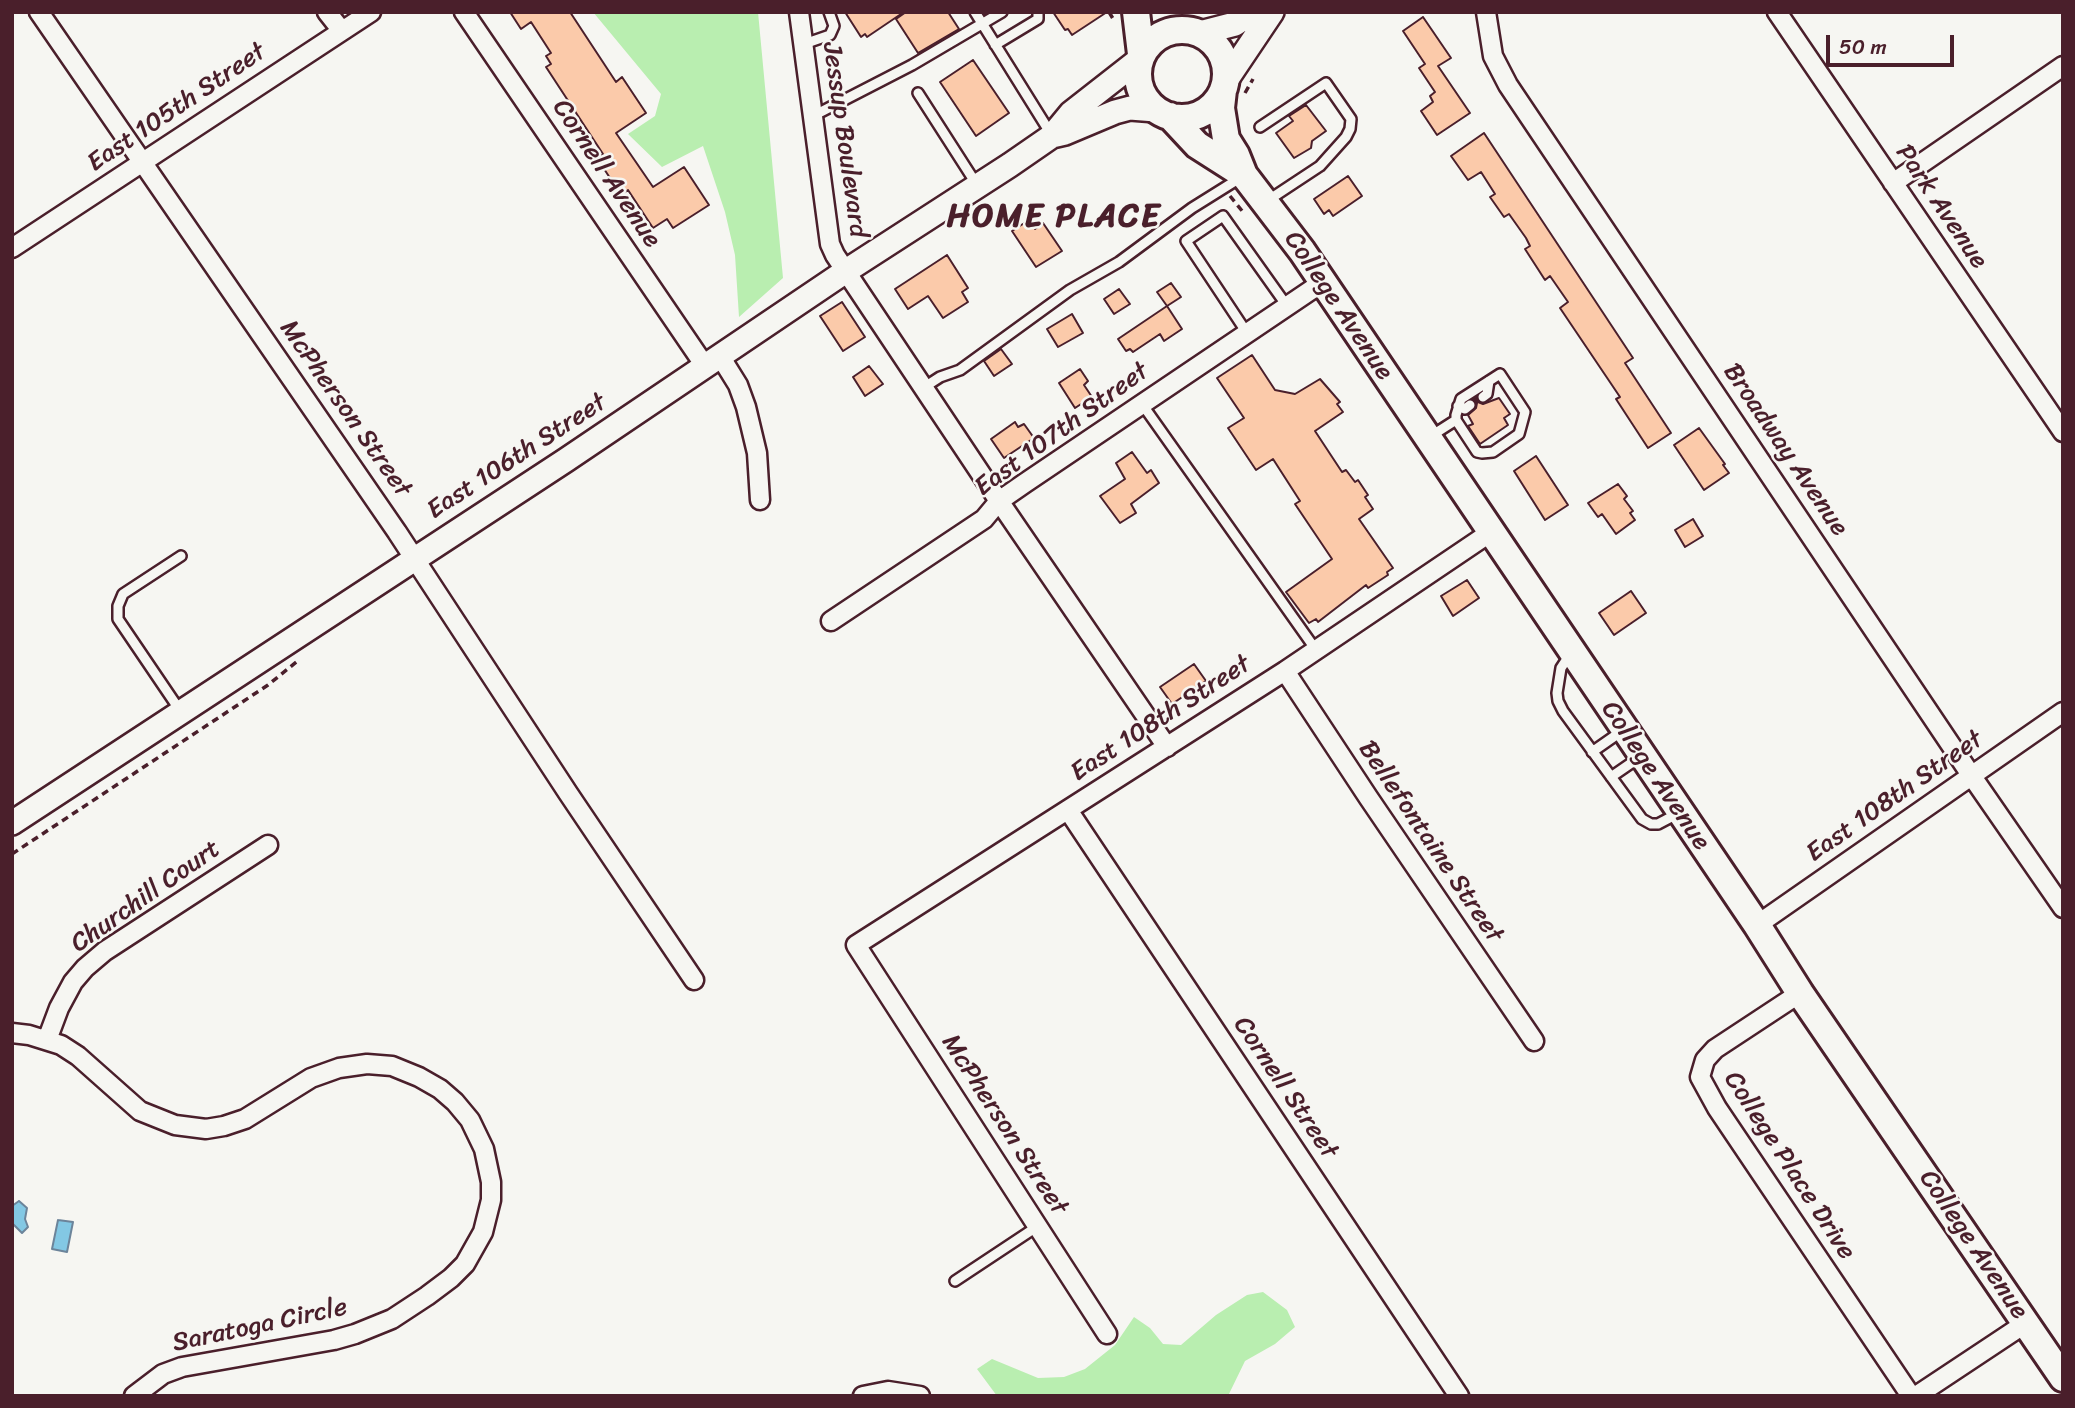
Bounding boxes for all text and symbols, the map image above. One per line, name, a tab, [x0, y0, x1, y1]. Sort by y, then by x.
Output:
scale bar	[1830, 21, 1958, 65]
text: 50 m	[1839, 28, 1887, 66]
street label: East 105th Street	[82, 37, 272, 179]
street label: Jessup Boulevard	[815, 40, 873, 240]
street label: Cornell Avenue	[545, 94, 667, 254]
street label: Park Avenue	[1888, 139, 1994, 275]
district label: HOME PLACE	[948, 198, 1160, 238]
street label: College Avenue	[1277, 226, 1399, 386]
street label: McPherson Street	[272, 315, 418, 503]
street label: East 107th Street	[969, 356, 1155, 504]
street label: Broadway Avenue	[1716, 358, 1854, 542]
street label: East 106th Street	[422, 387, 612, 527]
street label: East 108th Street	[1065, 649, 1257, 789]
street label: College Avenue	[1594, 696, 1716, 856]
street label: East 108th Street	[1801, 725, 1989, 869]
street label: Bellefontaine Street	[1351, 735, 1509, 949]
street label: Churchill Court	[65, 834, 227, 960]
street label: Cornell Street	[1226, 1011, 1344, 1165]
street label: McPherson Street	[934, 1029, 1074, 1221]
street label: College Place Drive	[1716, 1066, 1862, 1266]
street label: College Avenue	[1912, 1165, 2034, 1325]
street label: Saratoga Circle	[170, 1292, 350, 1360]

